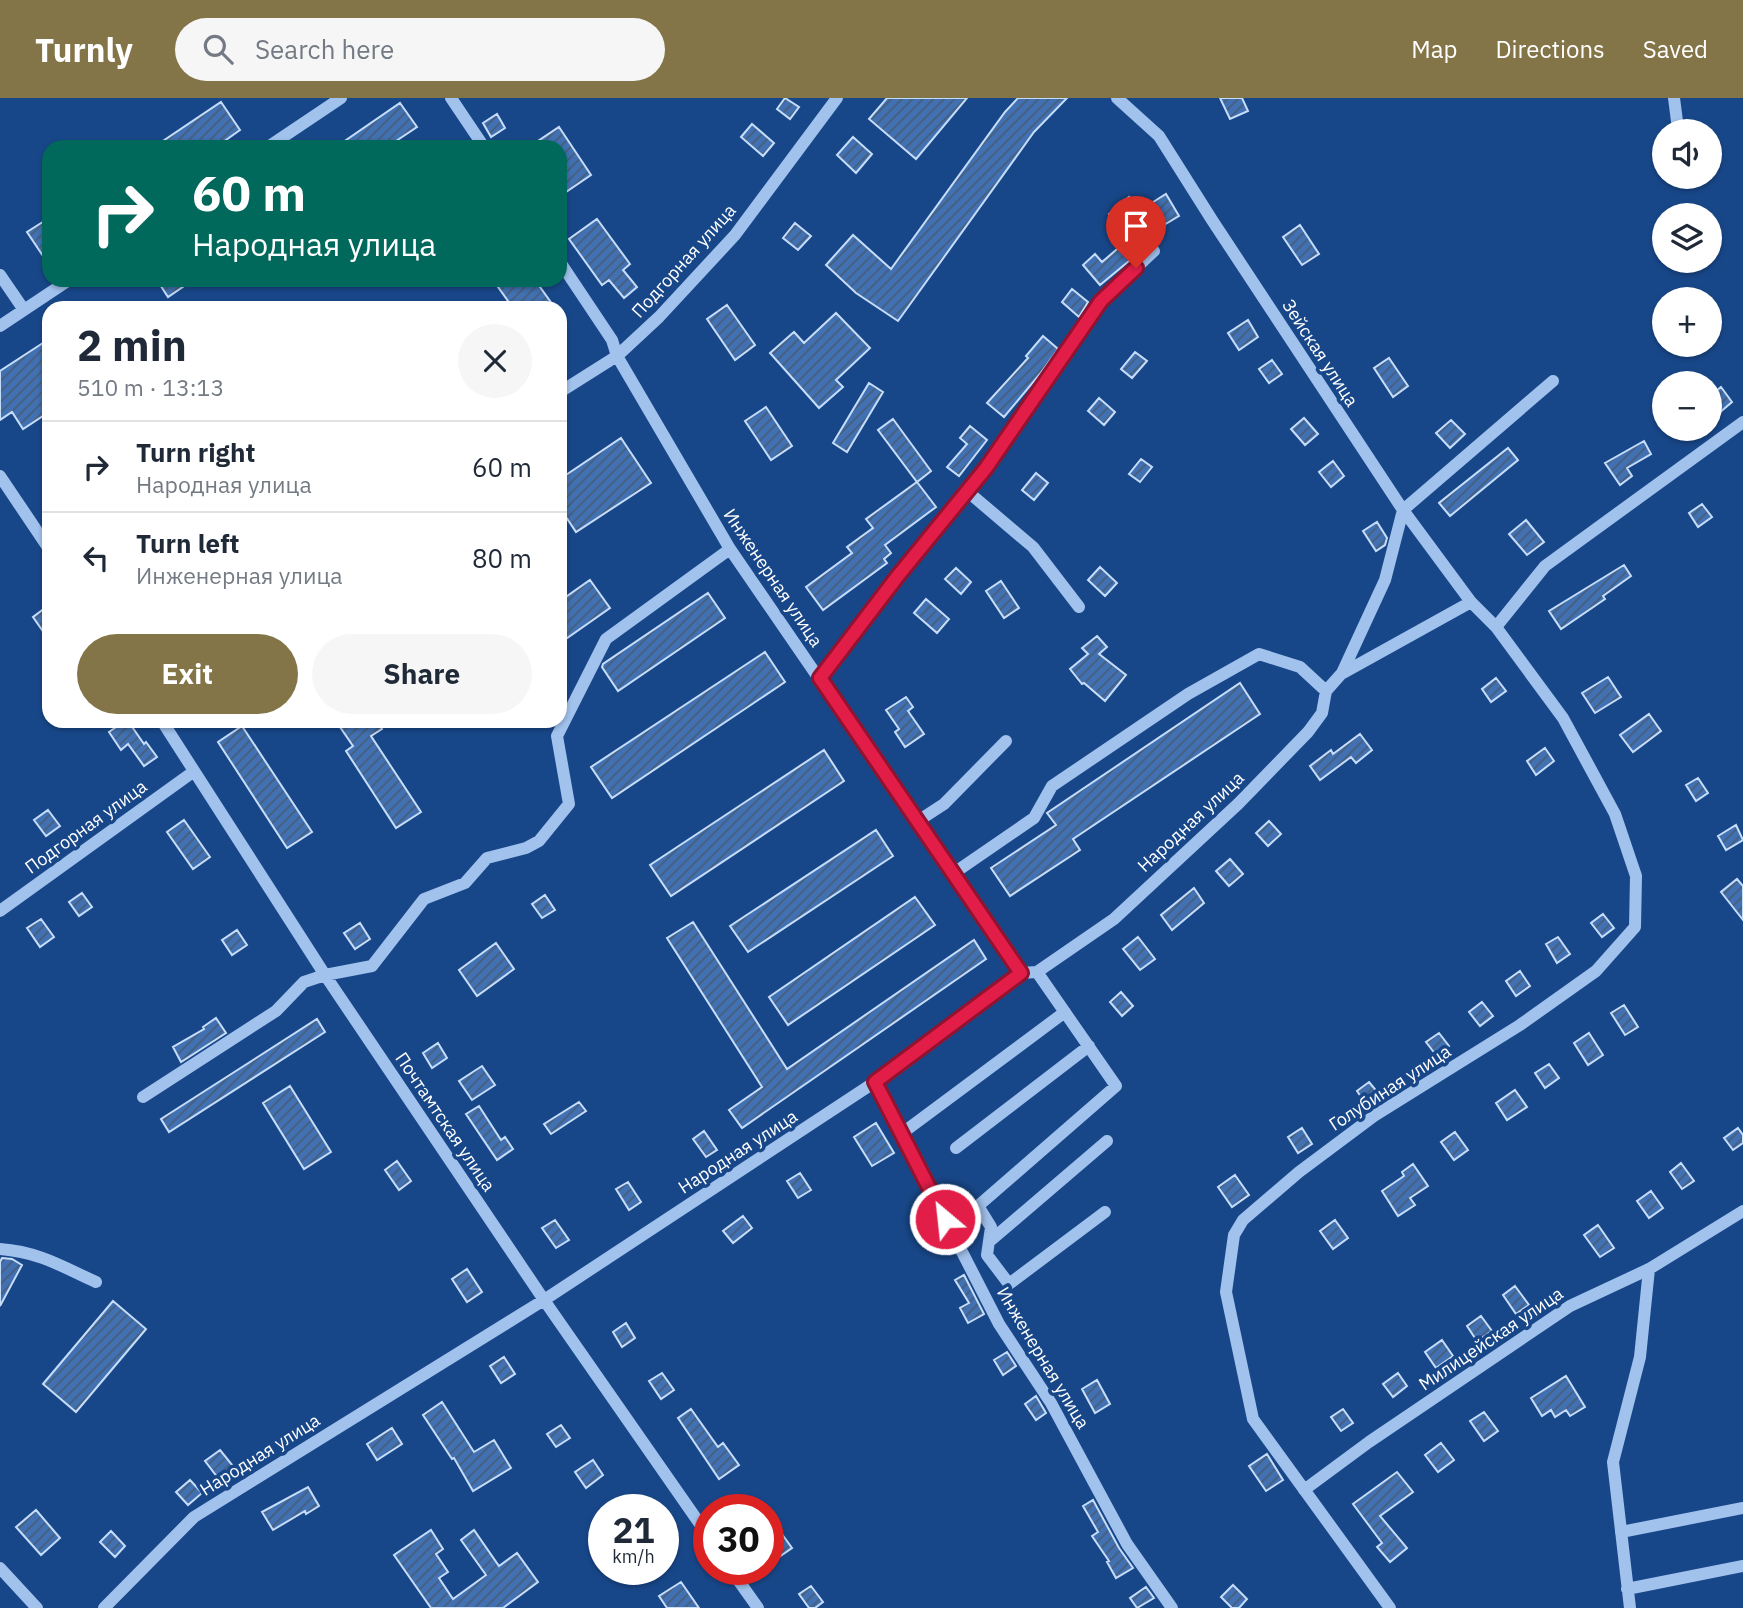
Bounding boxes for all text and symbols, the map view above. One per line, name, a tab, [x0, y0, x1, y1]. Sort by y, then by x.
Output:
search box	[175, 18, 665, 81]
text: Turnly	[35, 28, 133, 71]
icon: search	[199, 30, 237, 68]
text: Search here	[255, 32, 394, 66]
text: Map	[1411, 33, 1457, 65]
text: Directions	[1495, 33, 1605, 65]
text: Saved	[1643, 33, 1708, 65]
map controls	[1652, 119, 1722, 441]
button: sound	[1652, 119, 1722, 189]
text: 60 m	[192, 161, 306, 224]
icon: right	[77, 168, 168, 259]
pin	[1106, 196, 1166, 268]
street label: Подгорная улица	[626, 199, 741, 322]
button: layers	[1652, 203, 1722, 273]
icon: arrive	[1117, 207, 1155, 245]
text: Народная улица	[192, 223, 436, 265]
button: +	[1652, 287, 1722, 357]
street label: Зейская улица	[1277, 295, 1364, 411]
text: 2 min	[77, 318, 187, 373]
button: close	[458, 324, 532, 398]
button: −	[1652, 371, 1722, 441]
text: 510 m · 13:13	[77, 372, 224, 402]
text: Turn right	[136, 435, 255, 469]
icon: right	[77, 448, 115, 486]
text: 60 m	[472, 450, 532, 484]
text: Народная улица	[136, 469, 312, 499]
street label: Инженерная улица	[719, 504, 828, 651]
text: Turn left	[136, 526, 239, 560]
icon: left	[77, 539, 115, 577]
text: 80 m	[472, 541, 532, 575]
text: Инженерная улица	[136, 560, 343, 590]
button: Exit	[77, 634, 298, 714]
button: Share	[312, 634, 532, 714]
street label: Народная улица	[1133, 766, 1249, 877]
street label: Подгорная улица	[20, 774, 152, 879]
street label: Голубиная улица	[1324, 1039, 1455, 1136]
street label: Почтамтская улица	[390, 1048, 501, 1196]
street label: Народная улица	[674, 1104, 802, 1199]
position arrow	[908, 1182, 982, 1256]
street label: Милицейская улица	[1414, 1281, 1568, 1395]
street label: Инженерная улица	[992, 1283, 1095, 1433]
street label: Народная улица	[195, 1408, 324, 1501]
speed limit sign: 30	[693, 1494, 784, 1585]
text: 21	[612, 1507, 655, 1553]
text: km/h	[612, 1545, 655, 1568]

